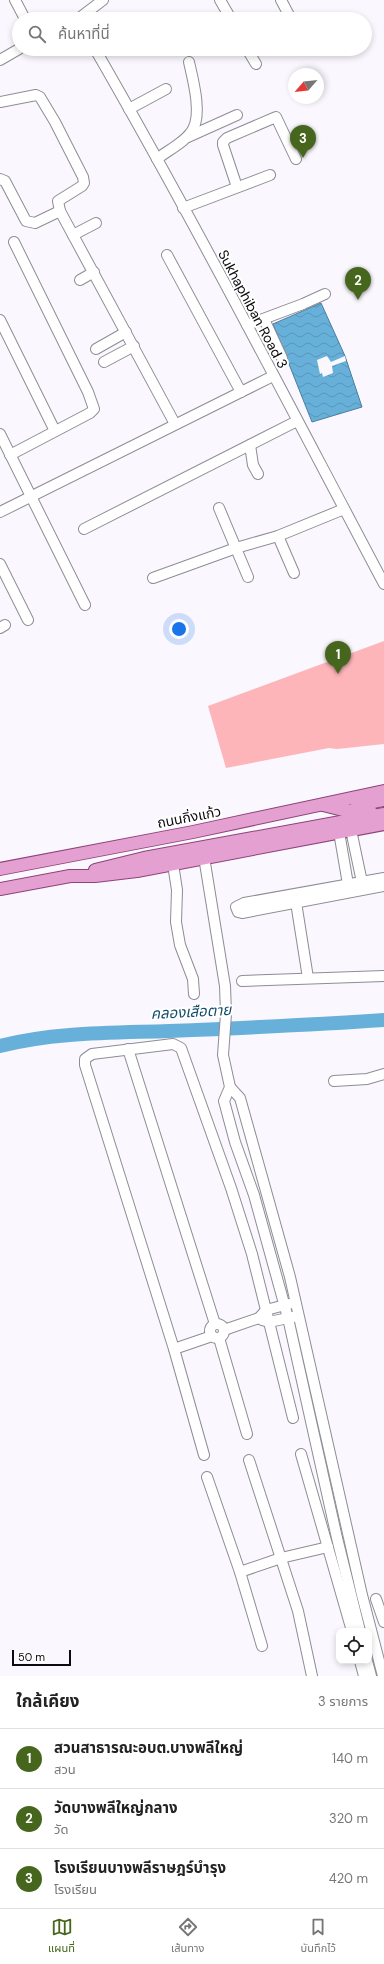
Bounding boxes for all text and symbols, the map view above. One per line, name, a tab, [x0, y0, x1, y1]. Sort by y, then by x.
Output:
search box	[12, 12, 372, 56]
icon: search	[26, 23, 48, 45]
text: ค้นหาที่นี่	[58, 24, 110, 44]
north arrow	[288, 68, 324, 104]
pin: 3	[290, 125, 316, 158]
street label: Sukhaphiban Road 3	[214, 247, 292, 371]
pin: 2	[345, 267, 371, 300]
your location	[169, 619, 189, 639]
pin: 1	[325, 641, 351, 674]
street label: ถนนกิ่งแก้ว	[155, 802, 222, 832]
water label: คลองเสือตาย	[150, 1000, 233, 1024]
map controls	[336, 1628, 372, 1664]
button: locate	[336, 1628, 372, 1664]
scale bar	[12, 1648, 71, 1667]
text: 50 m	[18, 1650, 45, 1664]
text: ใกล้เคียง	[16, 1690, 79, 1712]
text: 3 รายการ	[318, 1693, 368, 1710]
text: สวนสาธารณะอบต.บางพลีใหญ่	[54, 1738, 243, 1758]
text: 1	[27, 1750, 31, 1767]
text: 140 m	[332, 1750, 368, 1767]
text: สวน	[54, 1761, 76, 1778]
text: วัดบางพลีใหญ่กลาง	[54, 1798, 178, 1818]
text: 2	[25, 1810, 33, 1827]
text: 320 m	[329, 1810, 368, 1827]
text: วัด	[54, 1821, 68, 1838]
text: โรงเรียนบางพลีราษฎร์บำรุง	[54, 1858, 226, 1878]
text: 3	[25, 1870, 33, 1887]
text: 420 m	[329, 1870, 368, 1887]
text: โรงเรียน	[54, 1881, 97, 1898]
tab: แผนที่	[48, 1916, 75, 1957]
tab: เส้นทาง	[171, 1916, 204, 1957]
tab: บันทึกไว้	[301, 1916, 336, 1957]

